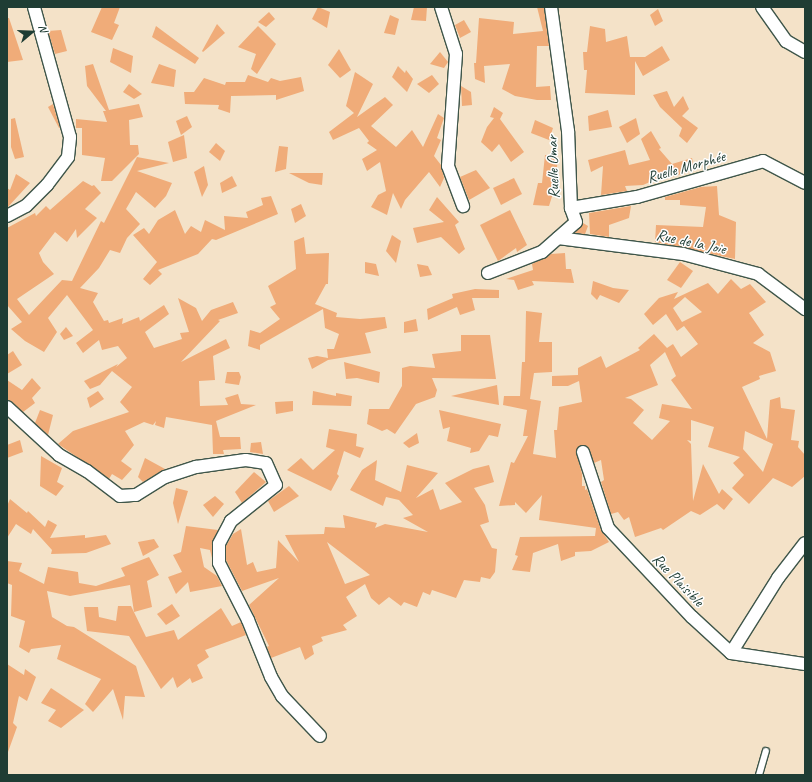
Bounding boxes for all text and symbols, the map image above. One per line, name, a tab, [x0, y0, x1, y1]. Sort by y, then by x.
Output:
north arrow	[12, 12, 52, 52]
text: N	[36, 23, 51, 34]
street label: Ruelle Omar	[542, 135, 564, 199]
street label: Ruelle Morphée	[645, 147, 727, 187]
street label: Rue de la Joie	[654, 225, 728, 259]
street label: Rue Plaisible	[648, 549, 708, 611]

